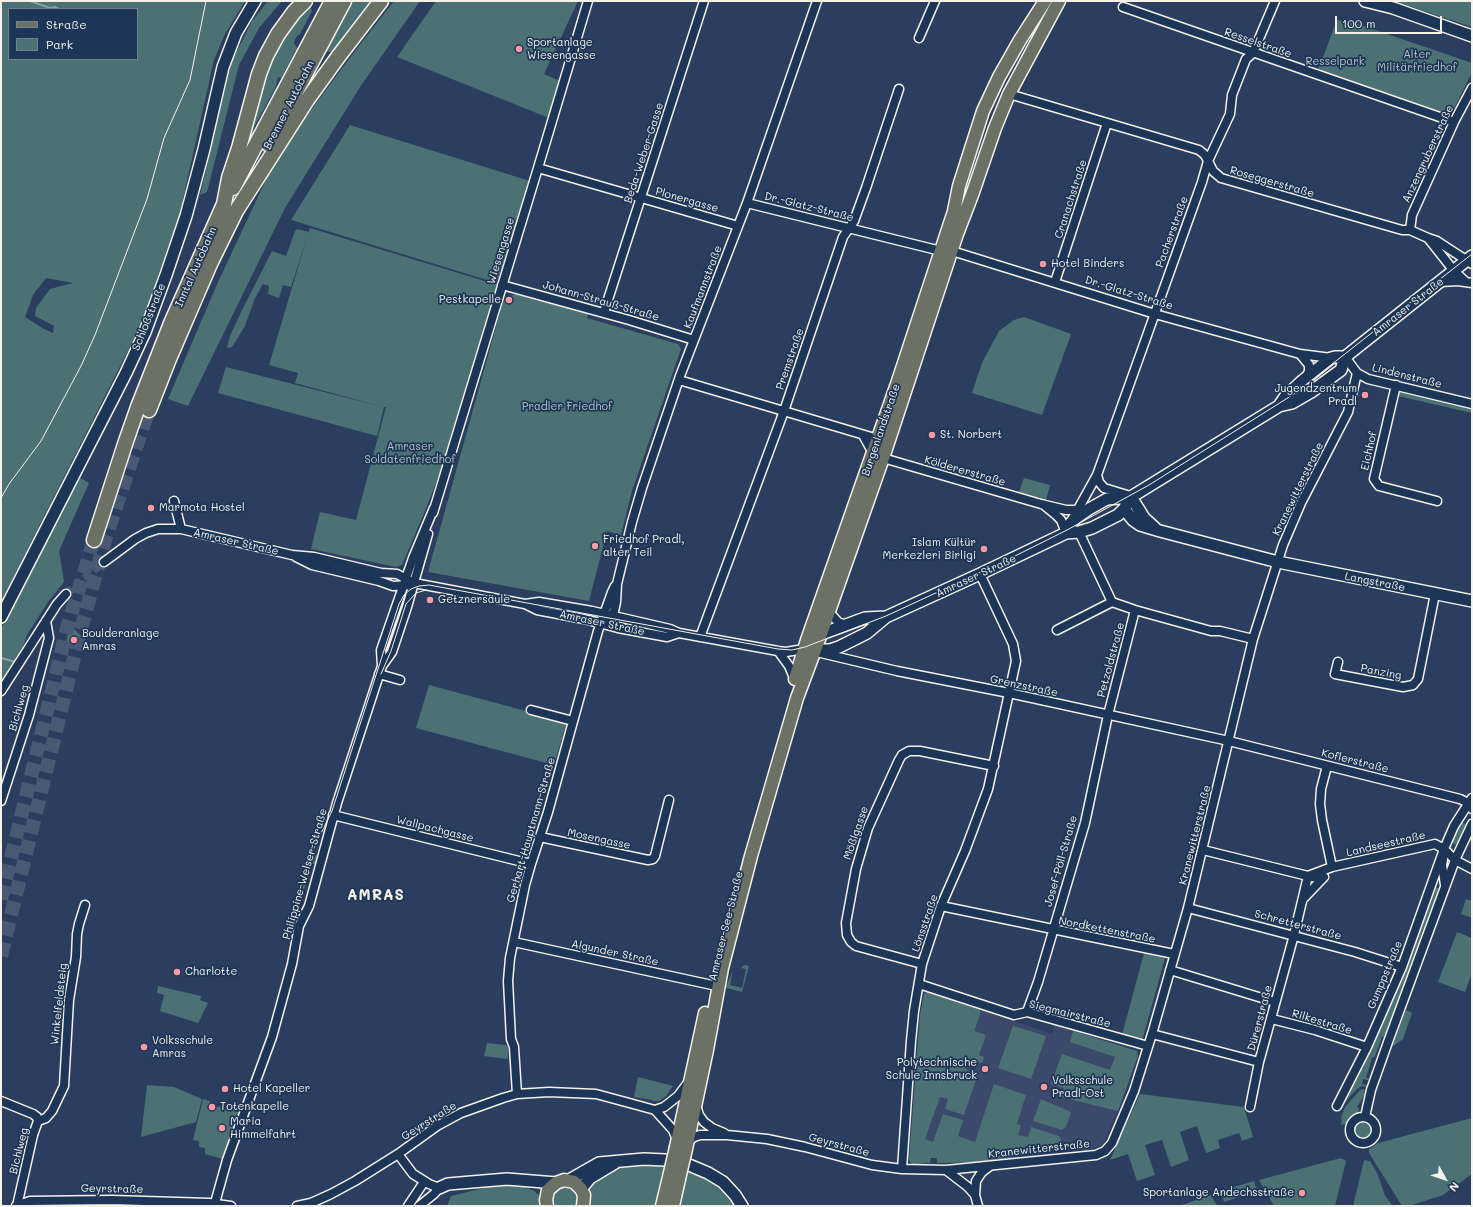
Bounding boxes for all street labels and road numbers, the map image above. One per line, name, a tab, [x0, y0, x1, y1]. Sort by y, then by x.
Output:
street label: Resselstraße	[1223, 25, 1293, 61]
street label: Brenner Autobahn	[261, 58, 317, 152]
street label: Beda-Weber-Gasse	[621, 101, 667, 205]
street label: Anzengruberstraße	[1400, 103, 1456, 205]
street label: Cranachstraße	[1052, 158, 1090, 240]
street label: Roseggerstraße	[1228, 164, 1316, 200]
street label: Plonergasse	[654, 185, 720, 215]
street label: Dr.-Glatz-Straße	[763, 190, 855, 224]
street label: Pacherstraße	[1153, 195, 1191, 269]
street label: Wiesengasse	[485, 216, 517, 286]
street label: Inntal Autobahn	[172, 225, 220, 309]
street label: Kaufmannstraße	[681, 244, 725, 330]
street label: Dr.-Glatz-Straße	[1083, 273, 1175, 313]
street label: Amraser Straße	[1370, 275, 1446, 339]
street label: Johann-Strauß-Straße	[541, 278, 661, 324]
street label: Schloßstraße	[129, 281, 169, 353]
street label: Premstraße	[773, 327, 807, 391]
street label: Lindenstraße	[1371, 361, 1443, 391]
street label: Burgenlandstraße	[859, 382, 903, 478]
street label: Eichhof	[1358, 430, 1380, 472]
street label: Kranewitterstraße	[1270, 440, 1326, 538]
street label: Köldererstraße	[923, 453, 1007, 489]
street label: Amraser Straße	[192, 526, 280, 558]
street label: Amraser Straße	[934, 552, 1018, 600]
street label: Langstraße	[1344, 570, 1406, 594]
street label: Amraser Straße	[558, 607, 646, 639]
street label: Petzoldstraße	[1095, 621, 1127, 699]
street label: Panzing	[1359, 662, 1403, 682]
street label: Grenzstraße	[989, 672, 1059, 700]
street label: Bichlweg	[6, 683, 32, 733]
street label: Koflerstraße	[1320, 746, 1390, 776]
street label: Gerhart-Hauptmann-Straße	[504, 756, 558, 904]
street label: Kranewitterstraße	[1176, 784, 1214, 886]
street label: Mößlgasse	[841, 804, 871, 862]
street label: Philippine-Welser-Straße	[280, 807, 330, 941]
street label: Wallpachgasse	[395, 813, 475, 845]
street label: Josef-Pöll-Straße	[1042, 814, 1080, 908]
street label: Mosengasse	[566, 826, 632, 852]
street label: Landseestraße	[1345, 828, 1427, 860]
street label: Amraser-See-Straße	[706, 870, 746, 982]
street label: Lönsstraße	[909, 892, 941, 954]
street label: Schretterstraße	[1253, 907, 1343, 943]
street label: Nordkettenstraße	[1057, 914, 1157, 946]
street label: Algunder Straße	[570, 937, 660, 969]
street label: Gumppstraße	[1365, 939, 1405, 1011]
street label: Winkelfeldsteig	[48, 962, 70, 1046]
street label: Dürerstraße	[1245, 984, 1275, 1052]
street label: Siegmairstraße	[1028, 997, 1112, 1031]
street label: Rilkestraße	[1290, 1007, 1354, 1037]
street label: Geyrstraße	[399, 1099, 459, 1143]
street label: Bichlweg	[7, 1126, 31, 1176]
street label: Geyrstraße	[807, 1131, 871, 1159]
street label: Kranewitterstraße	[987, 1137, 1091, 1161]
street label: Geyrstraße	[81, 1182, 143, 1196]

